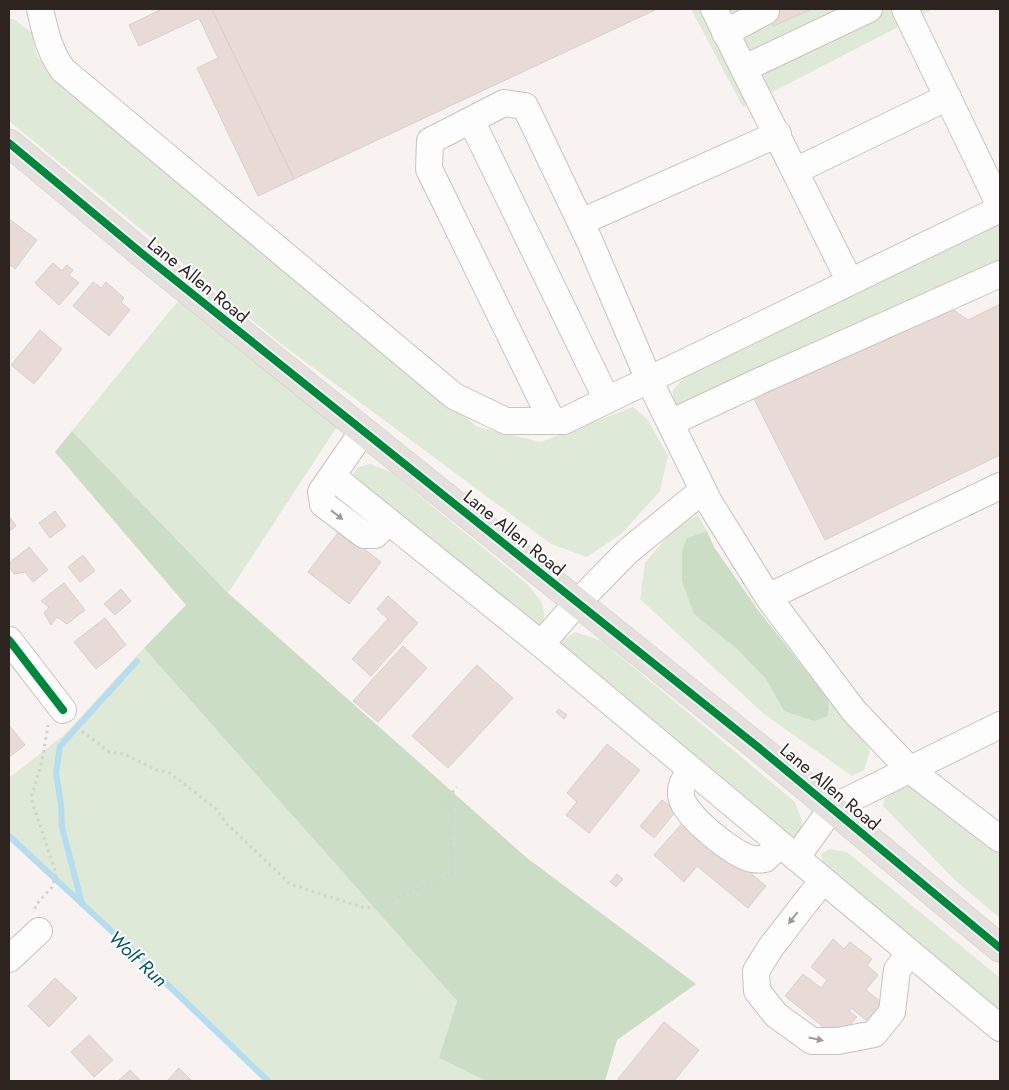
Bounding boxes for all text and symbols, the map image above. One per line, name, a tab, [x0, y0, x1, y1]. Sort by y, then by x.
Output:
street label: Lane Allen Road	[142, 231, 254, 329]
street label: Lane Allen Road	[458, 484, 570, 582]
one-way arrow	[330, 509, 343, 520]
street label: Lane Allen Road	[774, 737, 886, 837]
one-way arrow	[788, 912, 798, 925]
water label: Wolf Run	[103, 925, 173, 993]
one-way arrow	[808, 1036, 824, 1044]

